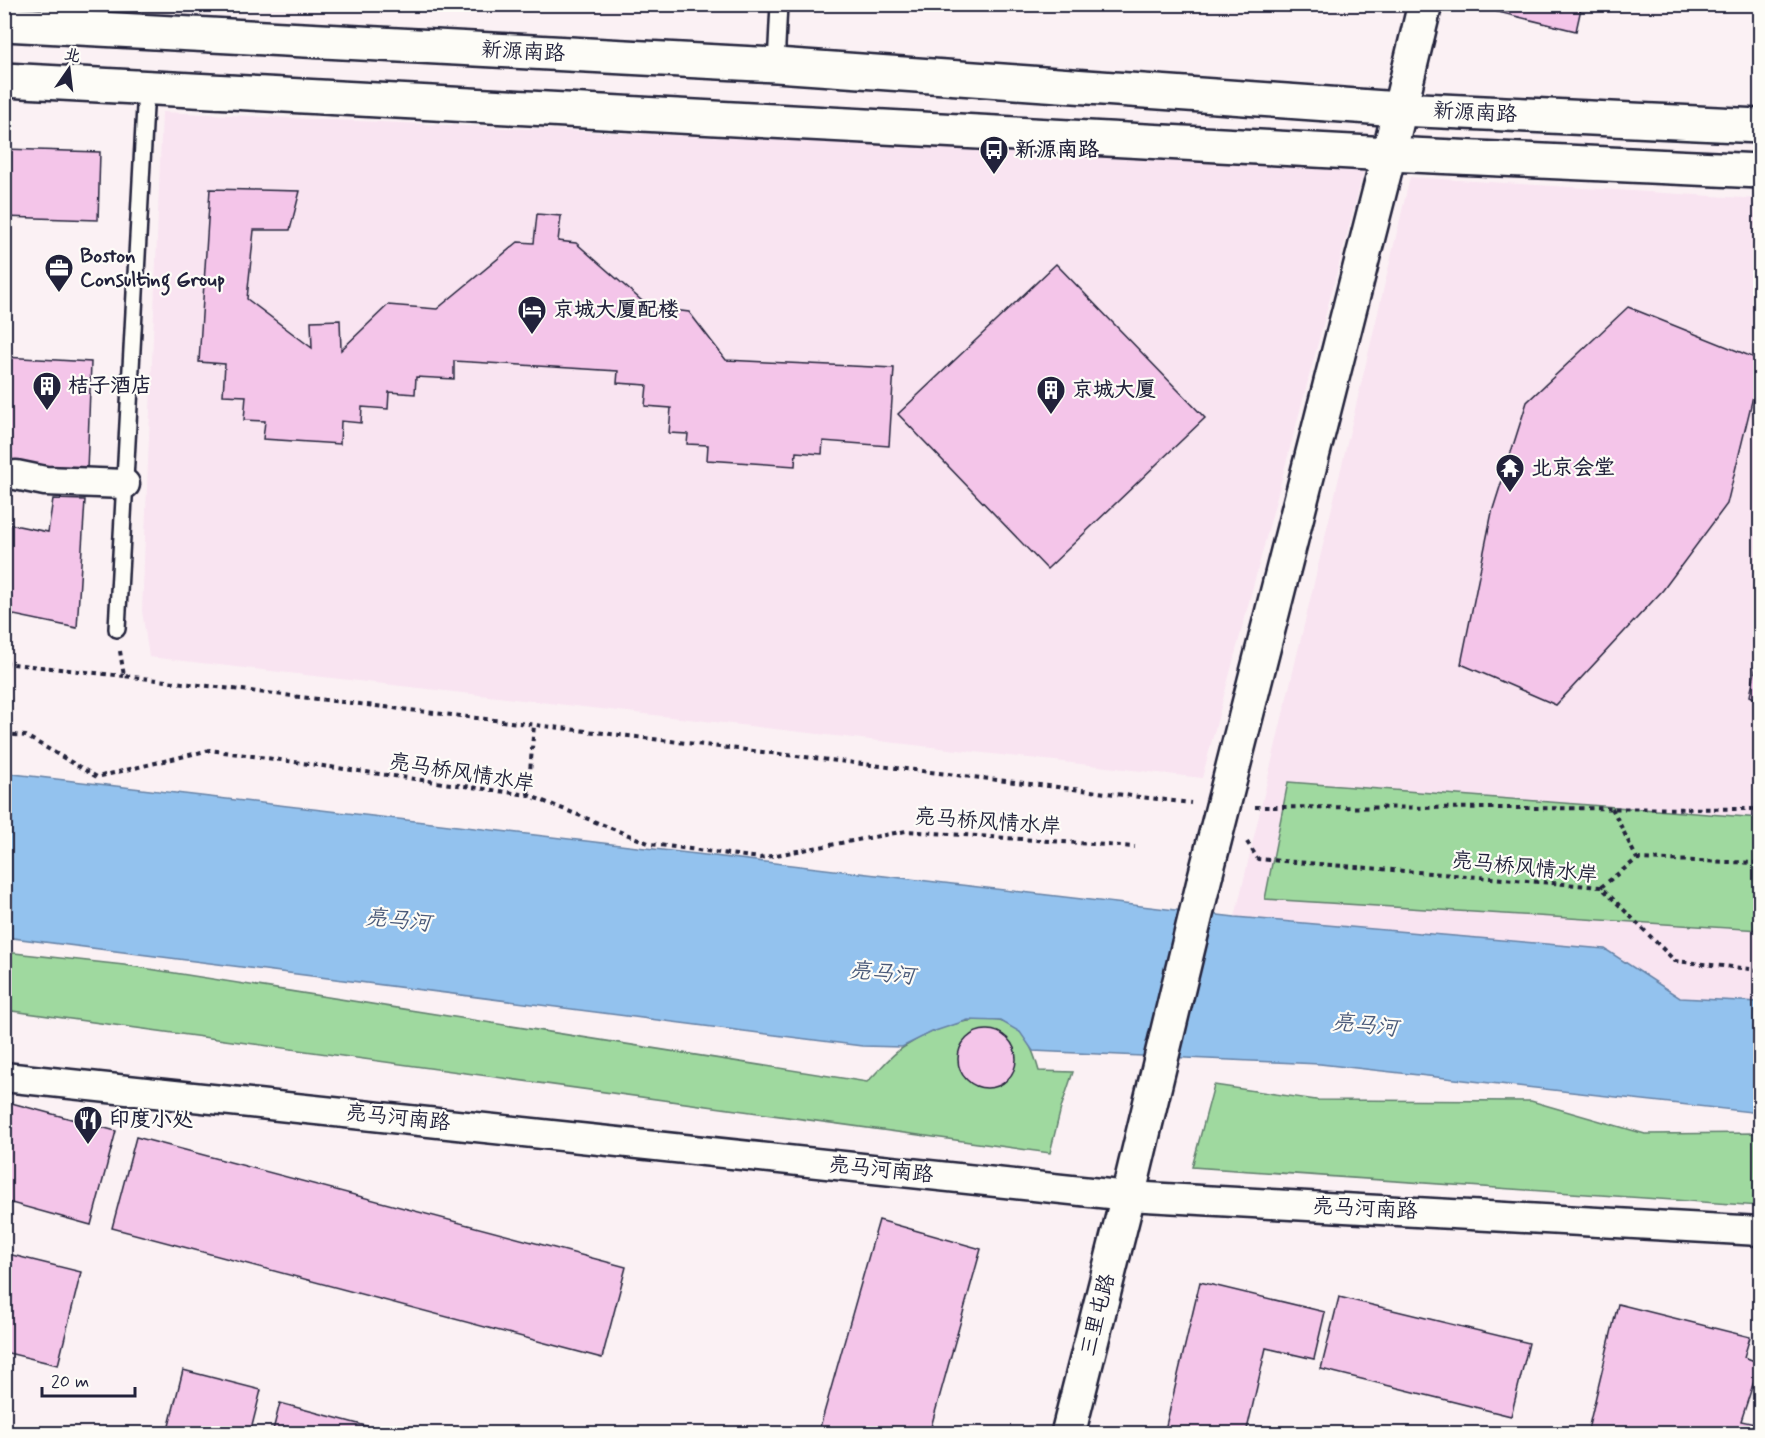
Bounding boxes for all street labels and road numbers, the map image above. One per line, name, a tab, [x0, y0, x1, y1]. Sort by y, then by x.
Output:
street label: 新源南路	[480, 36, 566, 68]
street label: 新源南路	[1432, 97, 1518, 129]
street label: 亮马桥风情水岸	[387, 748, 537, 798]
street label: 亮马桥风情水岸	[914, 803, 1062, 841]
street label: 亮马桥风情水岸	[1450, 846, 1600, 890]
street label: 亮马河南路	[344, 1099, 452, 1137]
street label: 亮马河南路	[827, 1151, 935, 1189]
street label: 亮马河南路	[1312, 1192, 1418, 1226]
street label: 三里屯路	[1074, 1271, 1122, 1359]

